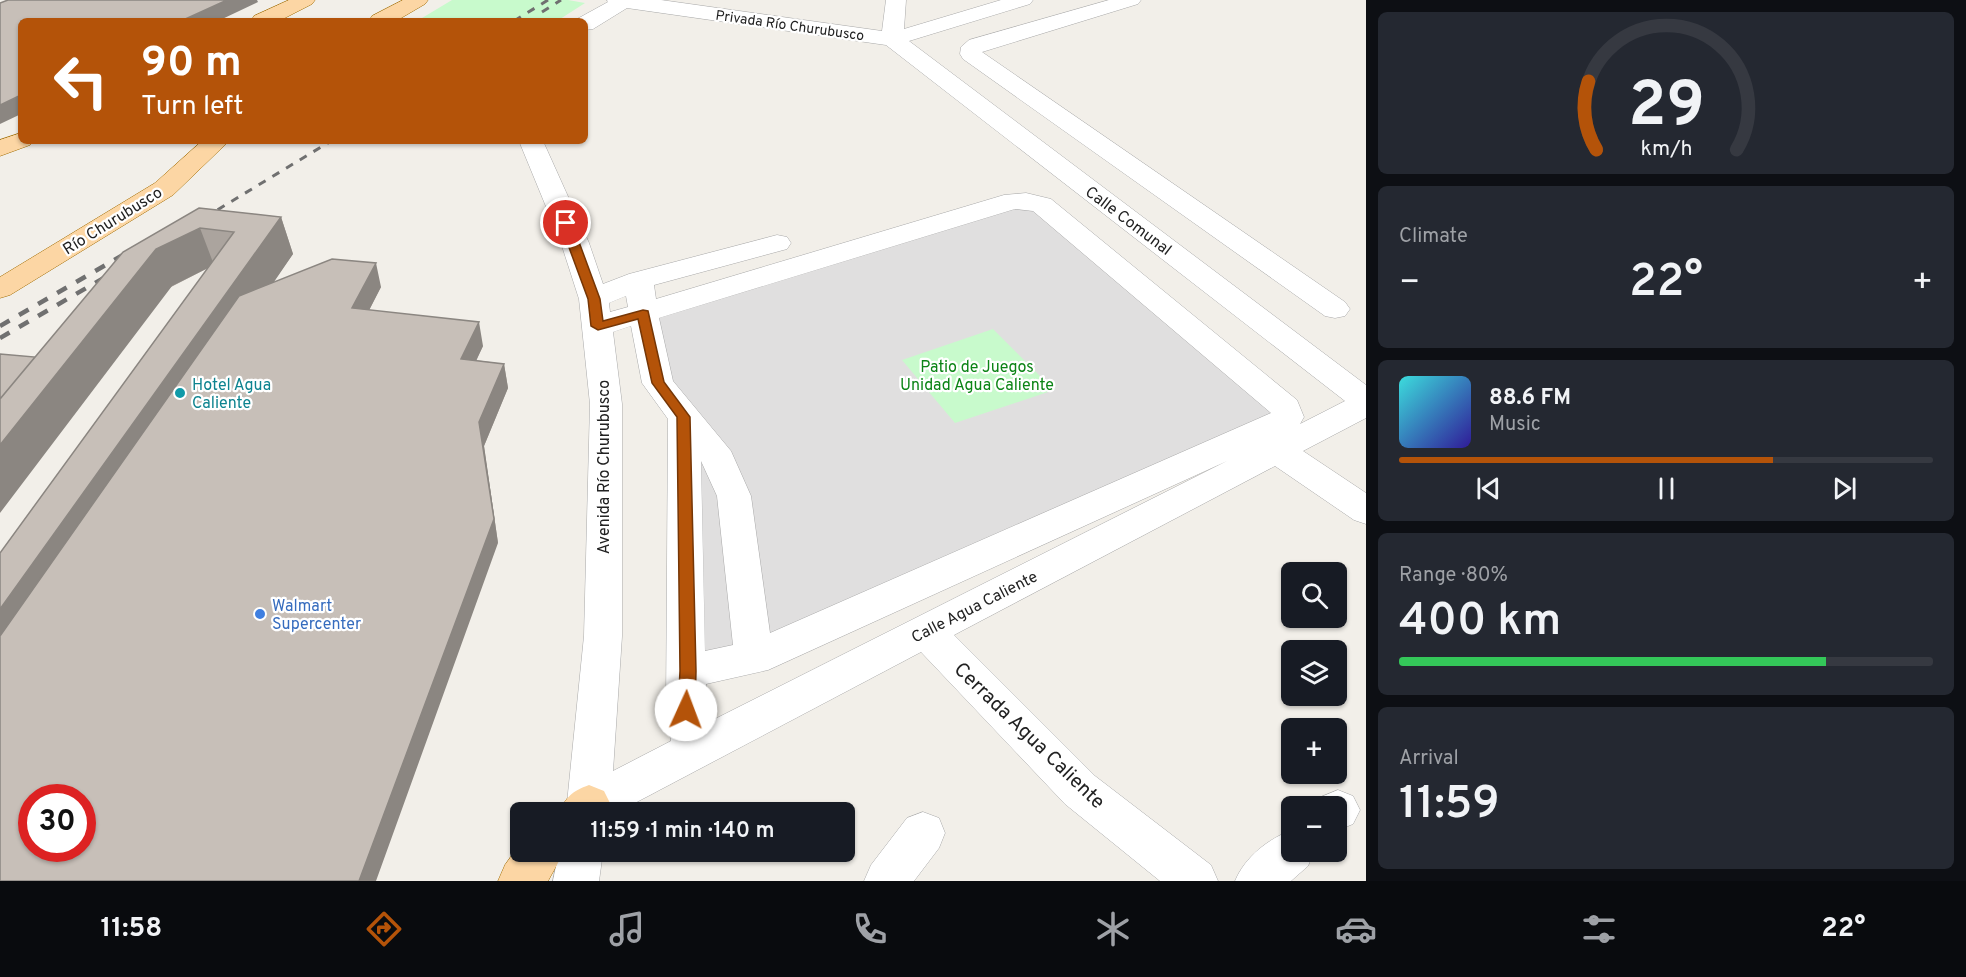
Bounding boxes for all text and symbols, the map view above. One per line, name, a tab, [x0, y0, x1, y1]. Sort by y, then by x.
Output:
street label: Privada Río Churubusco	[714, 8, 865, 45]
text: 90 m	[141, 38, 242, 91]
icon: left	[42, 42, 120, 120]
text: 29	[1628, 69, 1704, 148]
text: Turn left	[141, 90, 243, 124]
text: km/h	[1640, 136, 1692, 163]
street label: Río Churubusco	[60, 183, 166, 260]
street label: Calle Comunal	[1081, 183, 1175, 261]
pin	[540, 197, 591, 248]
icon: arrive	[549, 206, 582, 239]
text: Climate	[1399, 224, 1468, 250]
text: 22°	[1629, 255, 1703, 312]
text: −	[1399, 263, 1420, 305]
text: +	[1912, 263, 1933, 305]
park label: Patio de Juegos Unidad Agua Caliente	[900, 358, 1054, 396]
place label: Hotel Agua Caliente	[192, 376, 271, 414]
street label: Avenida Río Churubusco	[595, 380, 615, 554]
text: 88.6 FM	[1489, 385, 1571, 412]
marker: Hotel Agua Caliente	[173, 386, 187, 400]
text: Music	[1489, 412, 1541, 438]
icon: previous	[1472, 472, 1505, 505]
icon: pause	[1650, 472, 1683, 505]
icon: next	[1828, 472, 1861, 505]
map controls	[1281, 562, 1347, 862]
button: search	[1281, 562, 1347, 628]
text: Range · 80%	[1399, 563, 1508, 589]
street label: Calle Agua Caliente	[908, 567, 1041, 648]
text: 400 km	[1399, 594, 1561, 651]
place label: Walmart Supercenter	[272, 597, 361, 635]
marker: Walmart Supercenter	[253, 607, 267, 621]
button: layers	[1281, 640, 1347, 706]
street label: Cerrada Agua Caliente	[947, 657, 1110, 815]
position arrow	[654, 678, 718, 742]
button: +	[1281, 718, 1347, 784]
text: Arrival	[1399, 746, 1459, 772]
text: 11:59	[1399, 777, 1500, 834]
speed limit sign: 30	[18, 784, 96, 862]
button: −	[1281, 796, 1347, 862]
text: 11:59 · 1 min · 140 m	[591, 818, 774, 845]
icon: directions	[363, 908, 405, 950]
icon: music	[606, 908, 648, 950]
icon: phone	[849, 908, 891, 950]
icon: climate	[1092, 908, 1134, 950]
icon: car	[1335, 908, 1377, 950]
icon: filters	[1578, 908, 1620, 950]
text: 11:58	[101, 912, 162, 946]
text: 22°	[1821, 912, 1865, 946]

